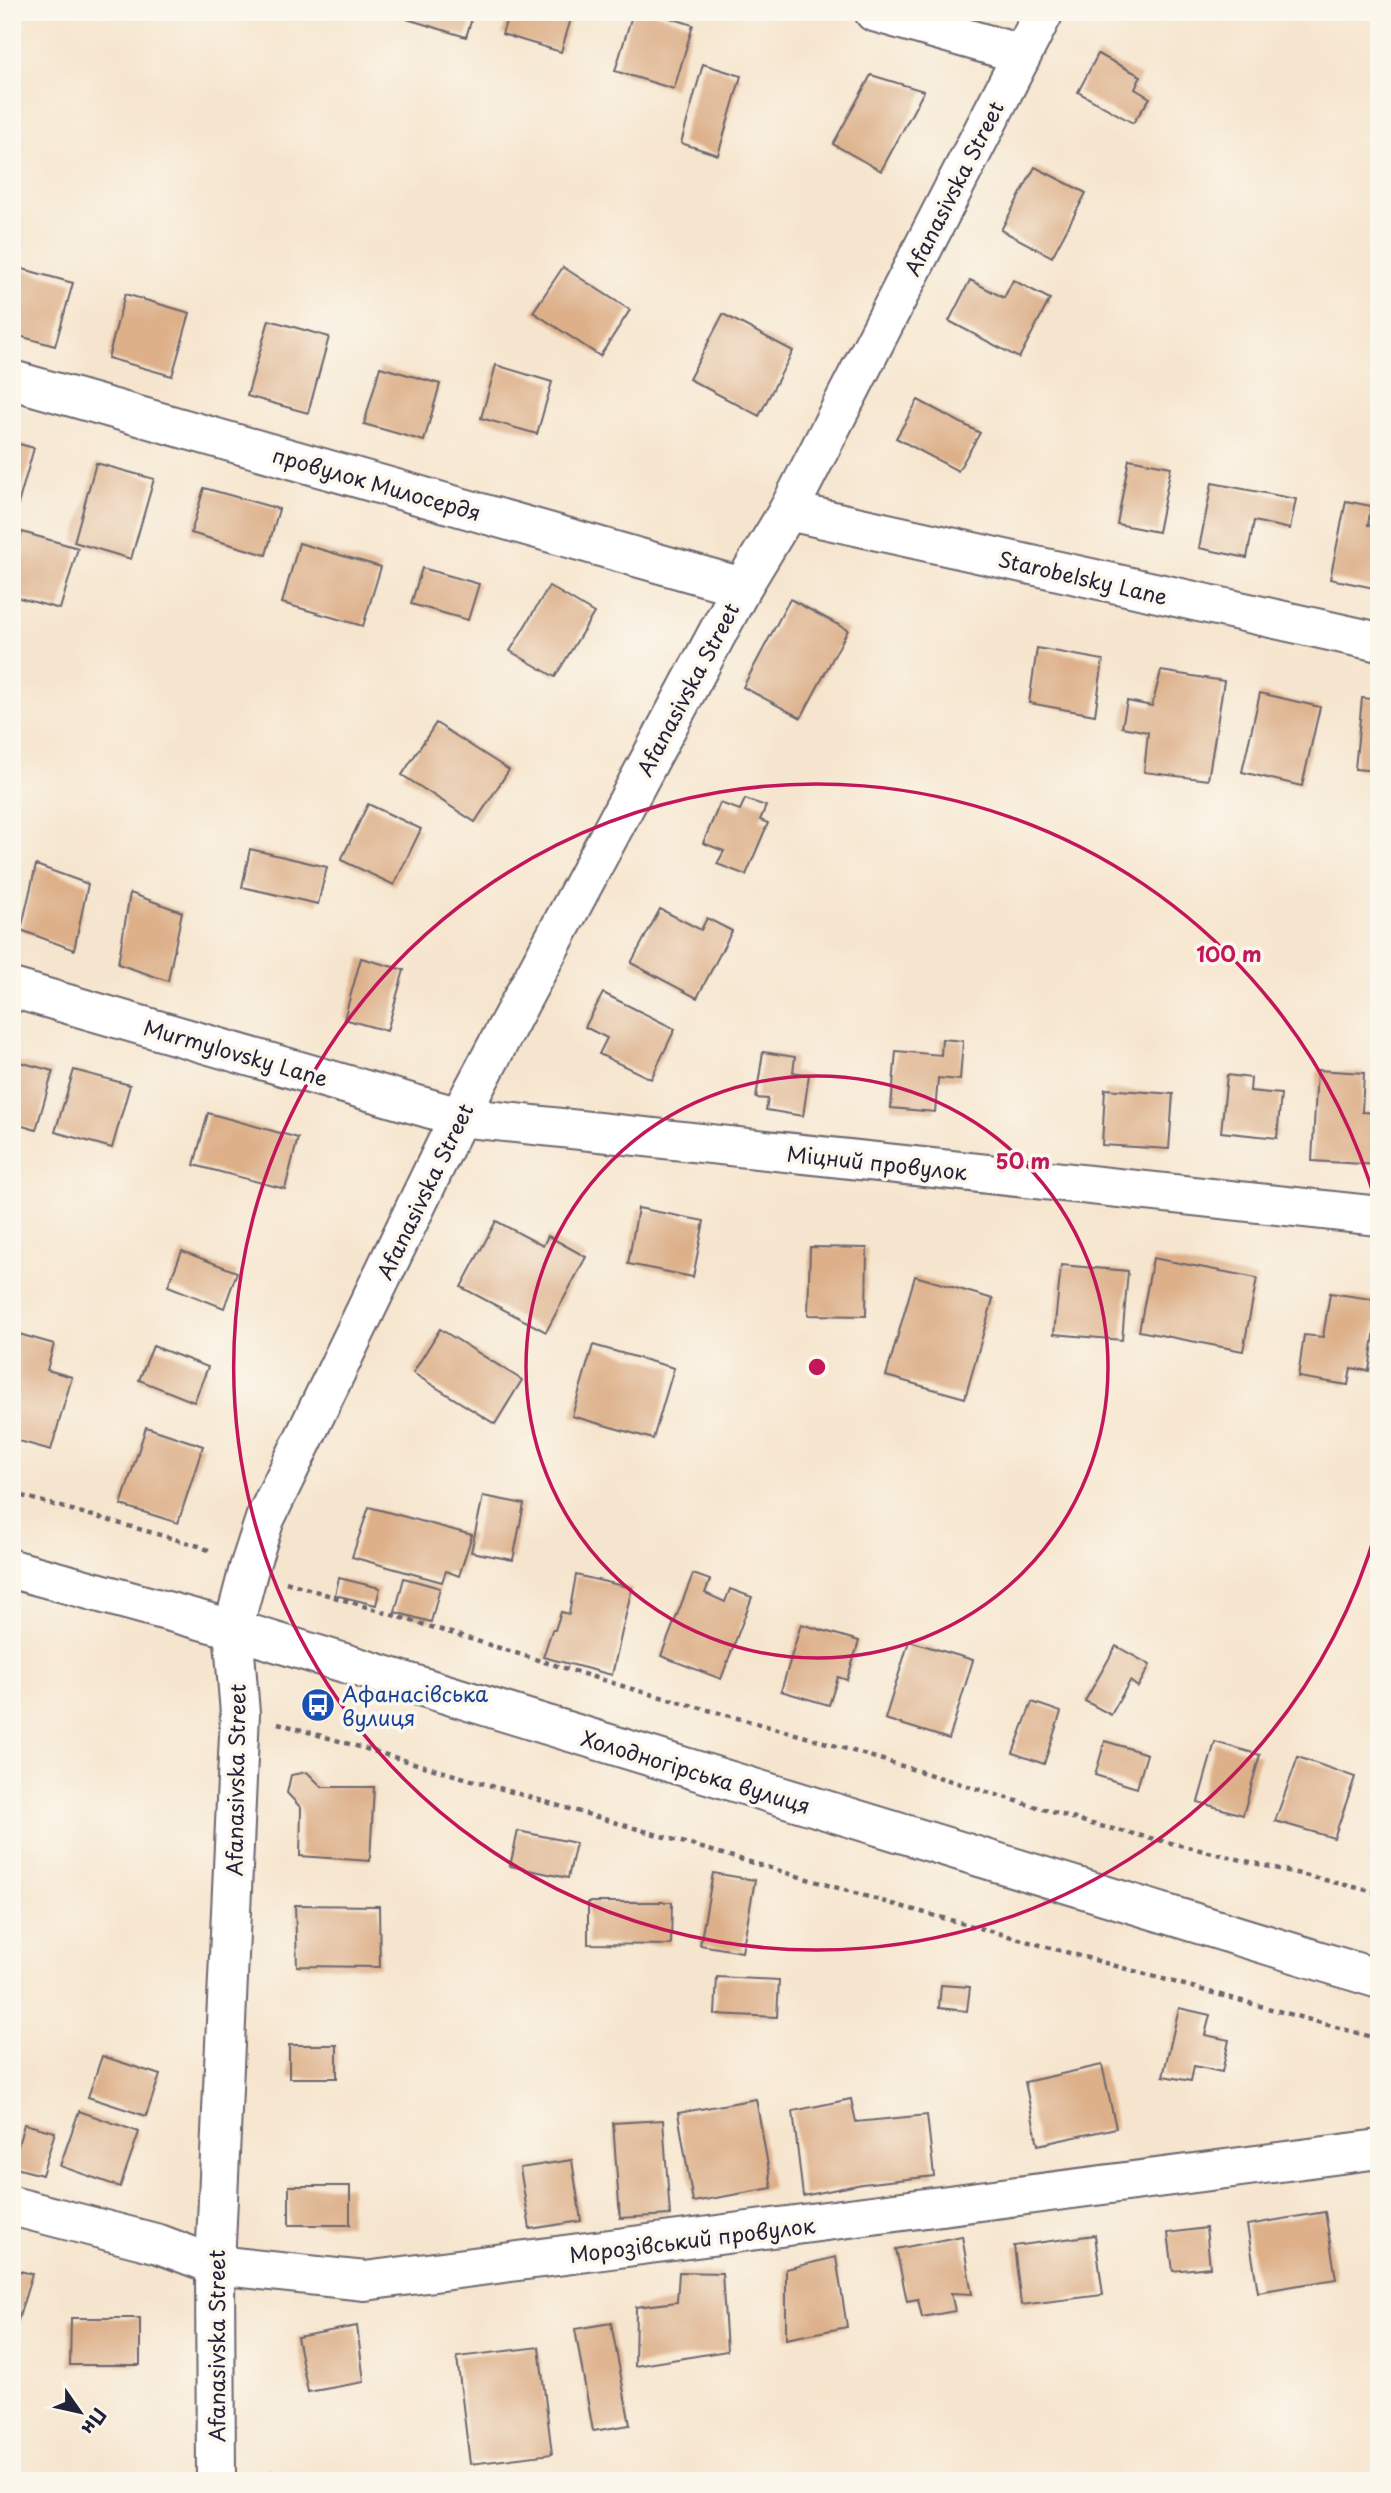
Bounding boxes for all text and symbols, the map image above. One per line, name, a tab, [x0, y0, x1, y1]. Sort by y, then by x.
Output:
street label: Afanasivska Street	[895, 95, 1011, 281]
street label: провулок Милосердя	[269, 438, 485, 528]
street label: Starobelsky Lane	[995, 542, 1171, 612]
street label: Afanasivska Street	[628, 596, 746, 782]
text: 100 m	[1196, 937, 1262, 969]
street label: Murmylovsky Lane	[140, 1010, 332, 1094]
street label: Afanasivska Street	[367, 1097, 481, 1285]
street label: Міцний провулок	[785, 1137, 969, 1187]
text: 50 m	[996, 1144, 1050, 1176]
centre of rings	[805, 1355, 829, 1379]
place label: Афанасівська вулиця	[342, 1677, 488, 1733]
street label: Afanasivska Street	[217, 1683, 253, 1877]
bus stop icon: Афанасівська вулиця	[299, 1686, 337, 1724]
street label: Холодногірська вулиця	[578, 1721, 814, 1821]
street label: Морозівський провулок	[567, 2208, 817, 2270]
street label: Afanasivska Street	[200, 2250, 232, 2442]
north arrow	[46, 2378, 116, 2448]
text: Пн	[76, 2403, 114, 2441]

